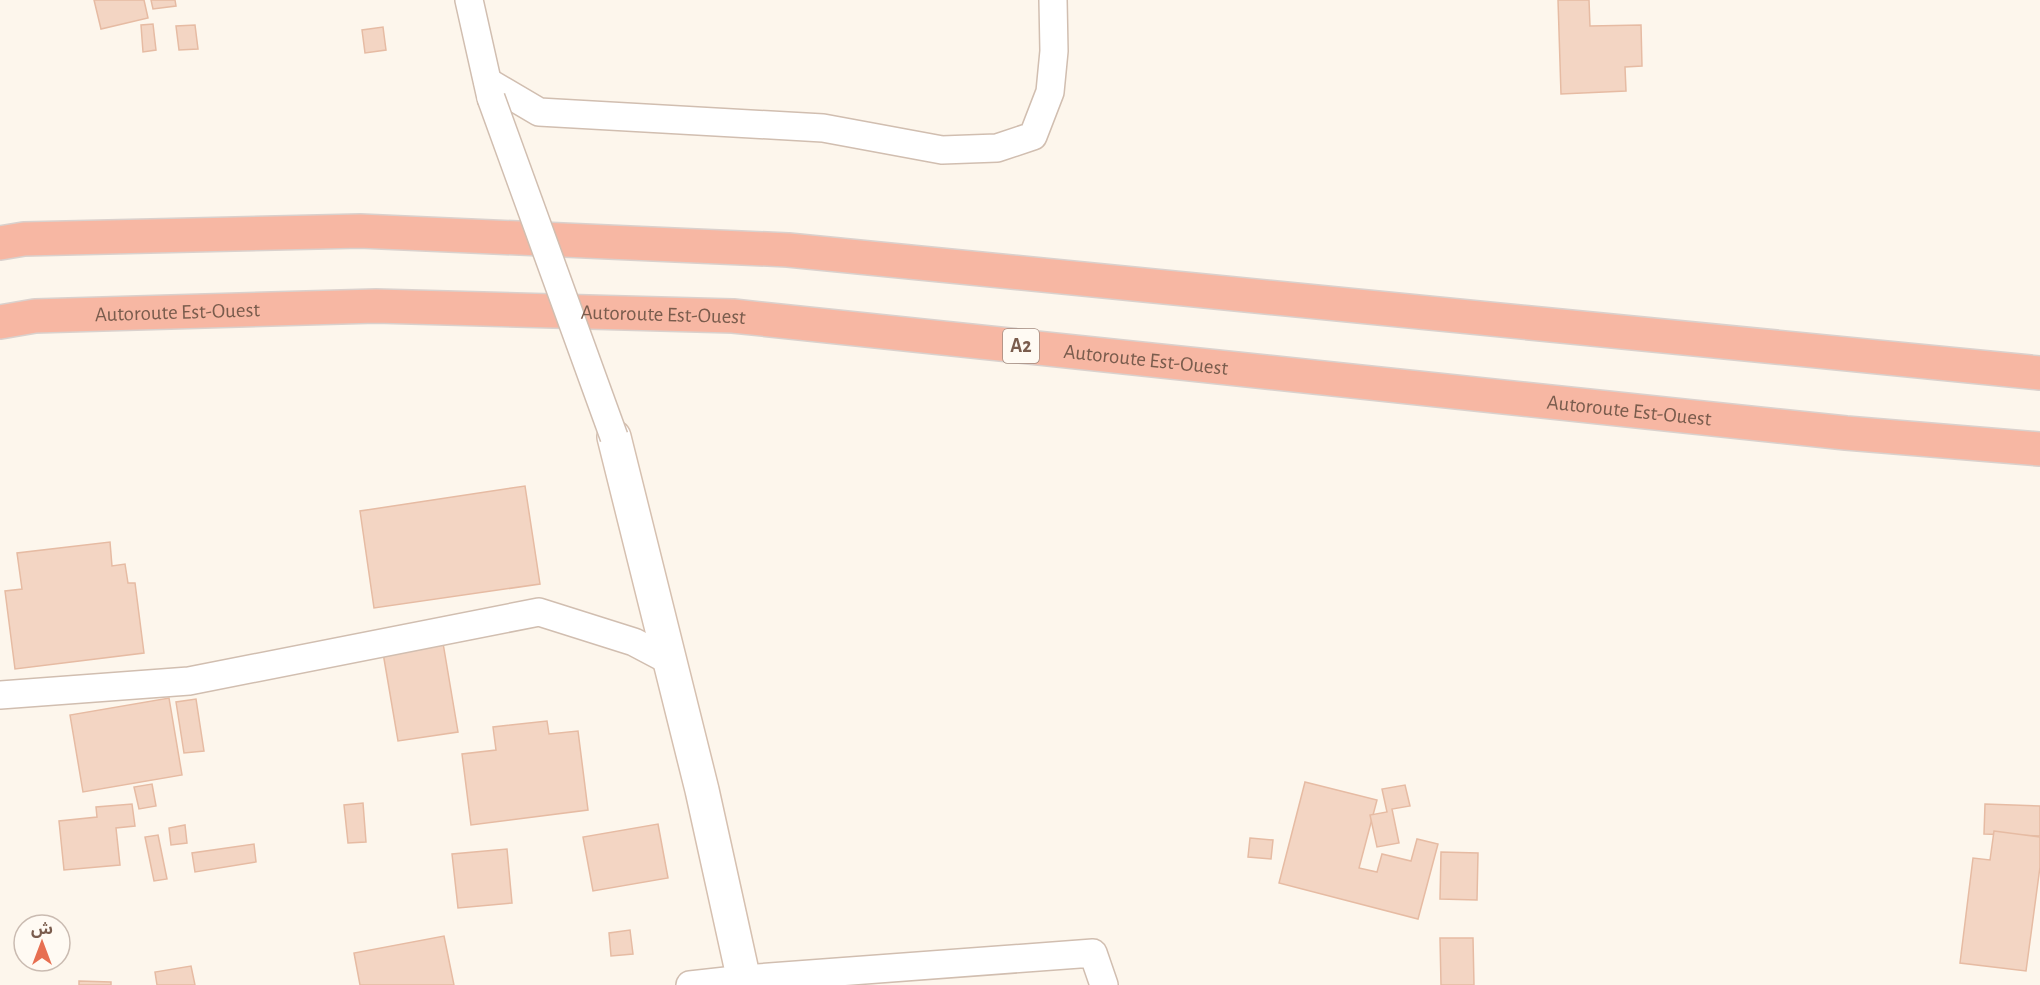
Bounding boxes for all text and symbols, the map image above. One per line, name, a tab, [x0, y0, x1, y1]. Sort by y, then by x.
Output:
street label: Autoroute Est-Ouest	[95, 299, 261, 325]
street label: Autoroute Est-Ouest	[580, 301, 747, 328]
road number: A2	[1003, 329, 1039, 363]
street label: Autoroute Est-Ouest	[1063, 340, 1230, 379]
street label: Autoroute Est-Ouest	[1546, 391, 1713, 429]
north arrow	[12, 913, 72, 973]
text: ش	[31, 921, 53, 938]

